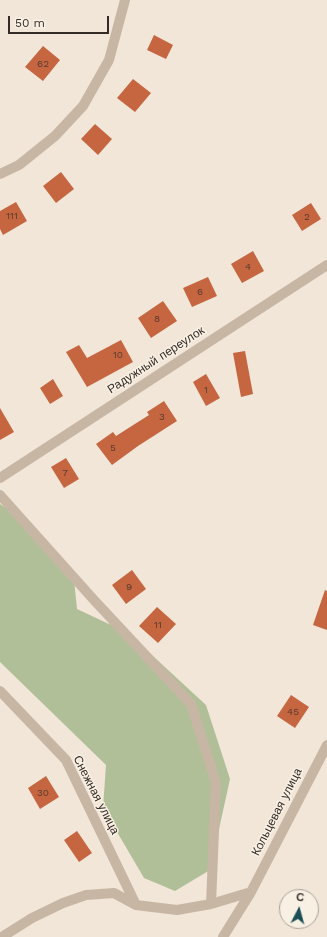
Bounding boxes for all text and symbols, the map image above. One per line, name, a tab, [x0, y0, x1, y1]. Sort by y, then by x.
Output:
scale bar	[10, 8, 111, 34]
text: 50 m	[15, 16, 45, 30]
house number: 62	[37, 58, 49, 70]
house number: 111	[6, 210, 18, 222]
house number: 2	[304, 211, 310, 223]
house number: 4	[245, 261, 251, 273]
house number: 6	[197, 286, 203, 298]
house number: 8	[154, 313, 160, 325]
street label: Радужный переулок	[105, 323, 207, 397]
house number: 10	[113, 349, 123, 361]
house number: 1	[204, 384, 208, 396]
house number: 3	[159, 411, 165, 423]
house number: 5	[110, 442, 116, 454]
house number: 7	[62, 467, 68, 479]
house number: 9	[126, 581, 132, 593]
house number: 11	[154, 619, 162, 631]
house number: 45	[287, 706, 299, 718]
street label: Снежная улица	[70, 753, 122, 837]
street label: Кольцевая улица	[249, 766, 305, 858]
house number: 30	[37, 787, 49, 799]
north arrow	[279, 889, 319, 929]
text: С	[296, 891, 305, 904]

